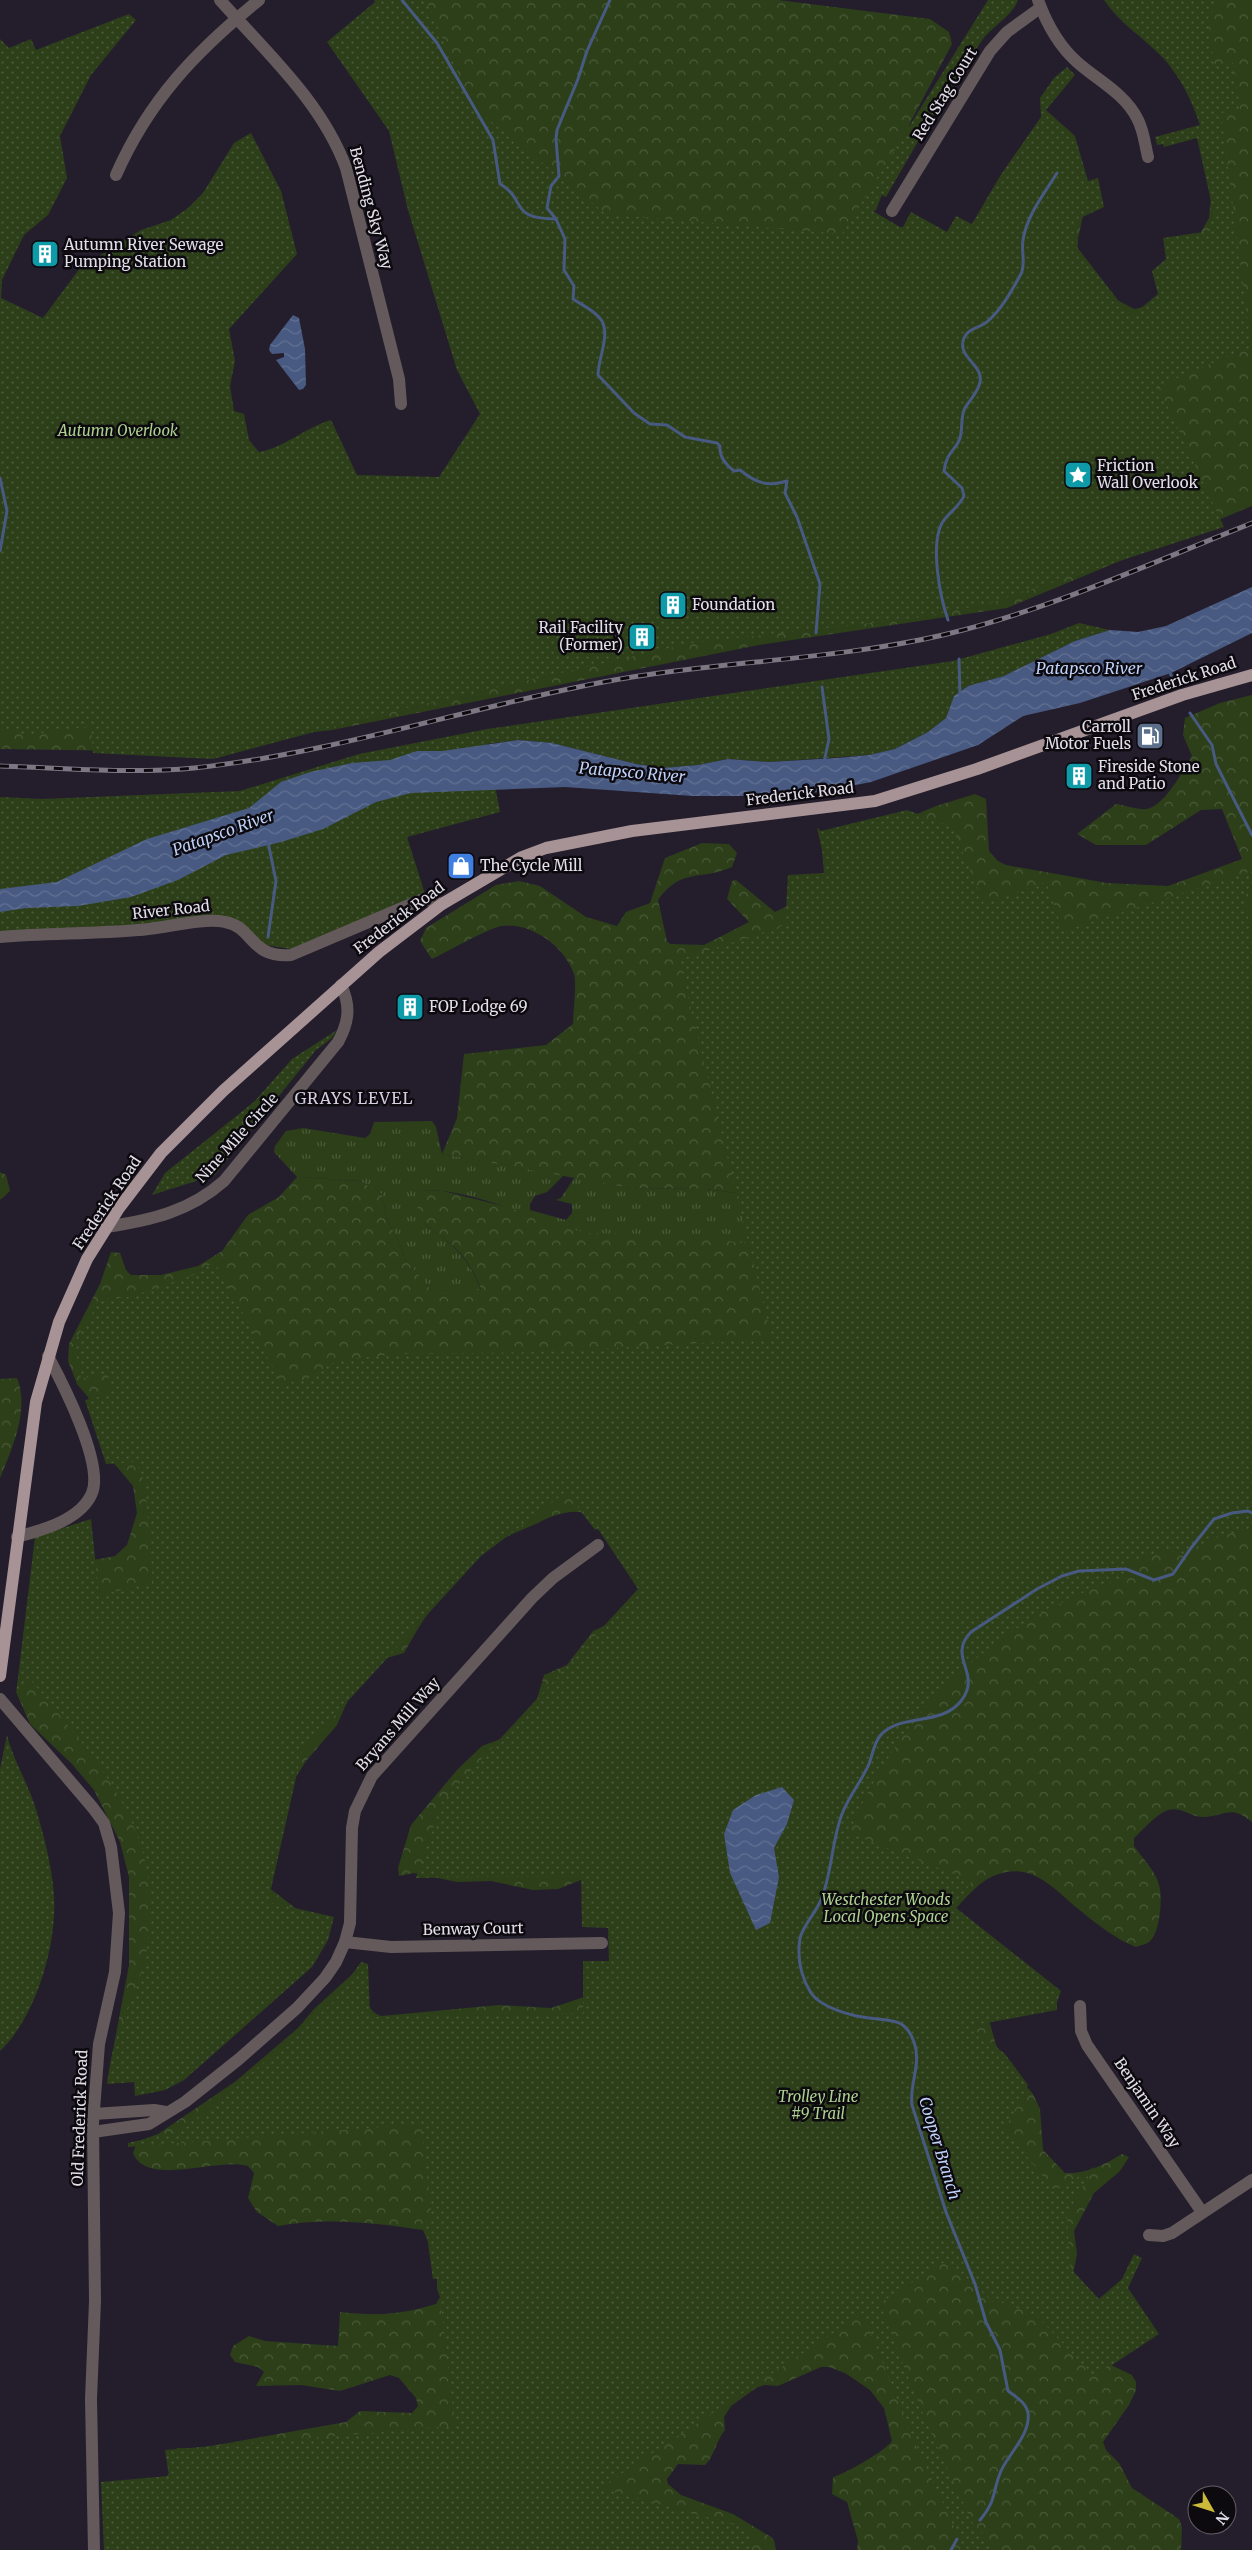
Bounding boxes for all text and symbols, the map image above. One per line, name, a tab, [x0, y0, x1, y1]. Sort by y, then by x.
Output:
street label: Red Stag Court	[908, 43, 981, 144]
street label: Bending Sky Way	[346, 145, 397, 271]
place label: Autumn River Sewage Pumping Station	[63, 235, 223, 271]
building icon: Autumn River Sewage Pumping Station	[30, 239, 60, 269]
park label: Autumn Overlook	[57, 421, 179, 440]
place label: Friction Wall Overlook	[1096, 456, 1198, 492]
place icon: Friction Wall Overlook	[1063, 460, 1093, 490]
building icon: Foundation	[658, 590, 688, 620]
place label: Foundation	[692, 595, 775, 614]
place label: Rail Facility (Former)	[538, 618, 623, 654]
building icon: Rail Facility (Former)	[627, 622, 657, 652]
street label: Frederick Road	[1129, 653, 1238, 704]
water label: Patapsco River	[1036, 658, 1143, 678]
place label: Carroll Motor Fuels	[1045, 717, 1131, 753]
fuel station icon: Carroll Motor Fuels	[1135, 721, 1165, 751]
water label: Patapsco River	[578, 757, 686, 787]
place label: Fireside Stone and Patio	[1098, 757, 1200, 793]
building icon: Fireside Stone and Patio	[1064, 761, 1094, 791]
street label: Frederick Road	[745, 777, 855, 810]
water label: Patapsco River	[170, 804, 277, 860]
shop icon: The Cycle Mill	[446, 851, 476, 881]
place label: The Cycle Mill	[480, 856, 583, 875]
street label: Frederick Road	[350, 877, 448, 958]
street label: River Road	[131, 896, 211, 923]
building icon: FOP Lodge 69	[395, 992, 425, 1022]
place label: FOP Lodge 69	[429, 997, 527, 1016]
district label: GRAYS LEVEL	[295, 1088, 413, 1108]
street label: Nine Mile Circle	[191, 1089, 282, 1186]
street label: Frederick Road	[68, 1152, 145, 1253]
street label: Bryans Mill Way	[352, 1673, 444, 1774]
park label: Westchester Woods Local Opens Space	[822, 1890, 950, 1926]
street label: Benway Court	[422, 1918, 524, 1939]
street label: Old Frederick Road	[68, 2049, 91, 2187]
street label: Benjamin Way	[1110, 2054, 1185, 2152]
park label: Trolley Line #9 Trail	[778, 2087, 859, 2123]
water label: Cooper Branch	[915, 2094, 965, 2202]
north arrow	[1187, 2485, 1237, 2535]
text: N	[1212, 2508, 1233, 2528]

